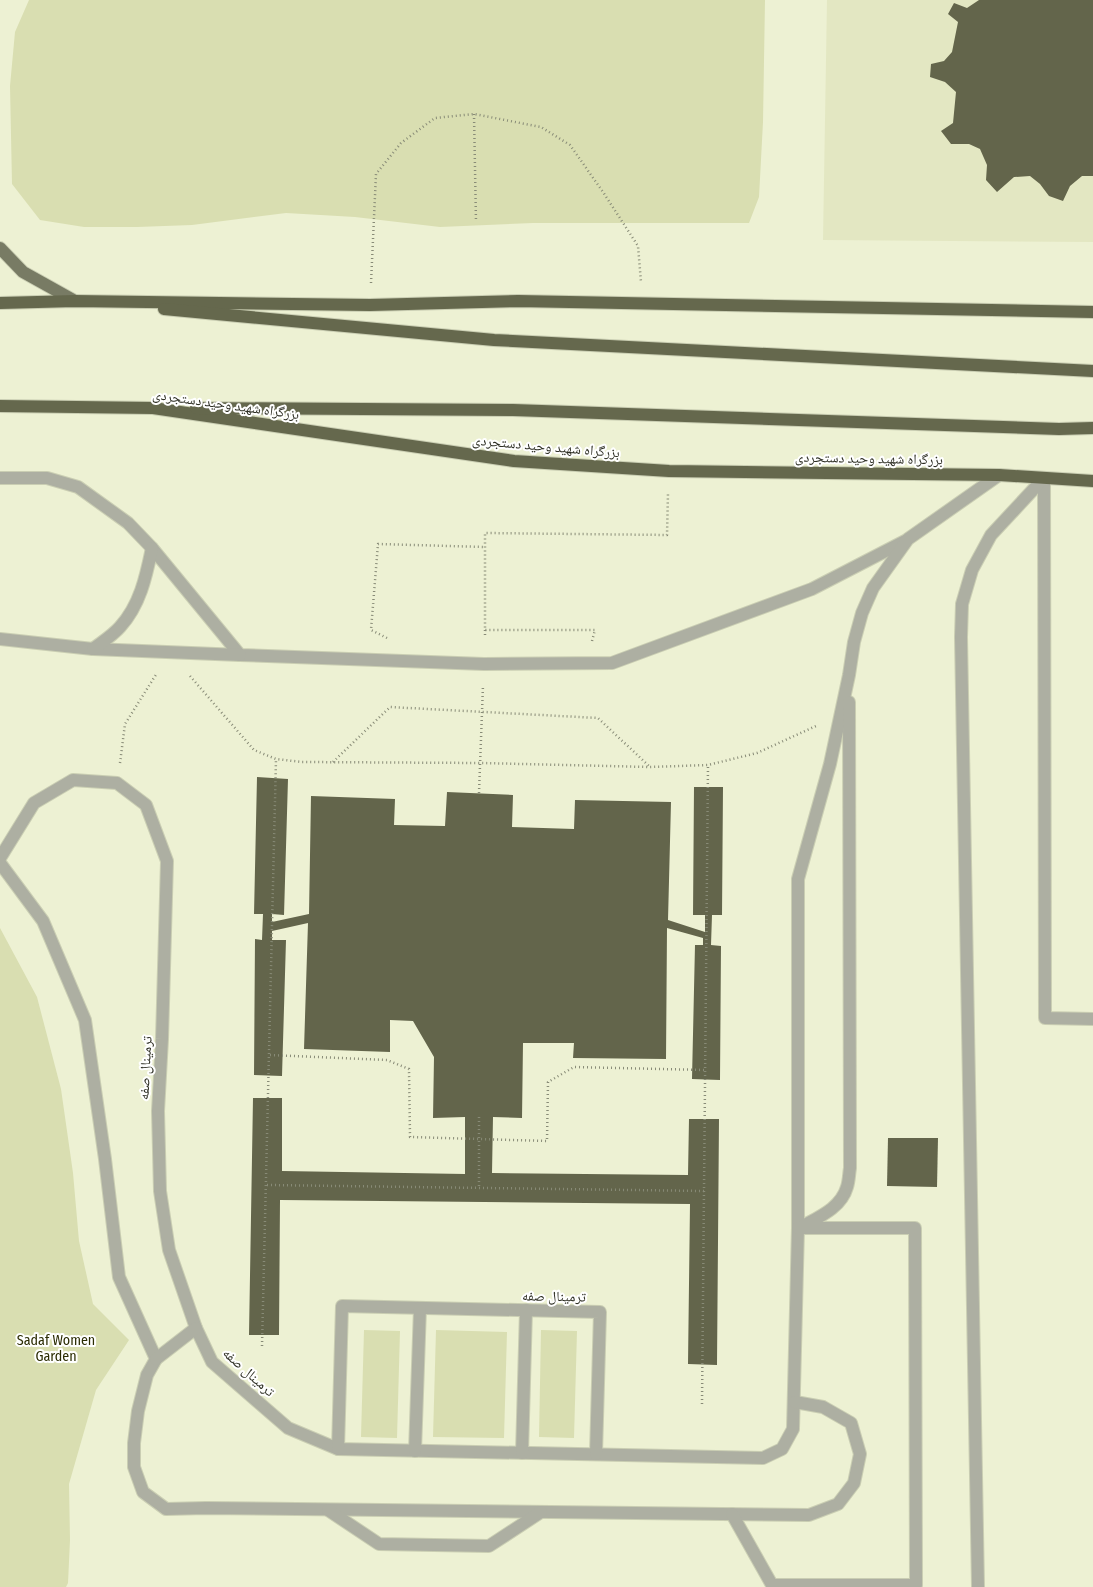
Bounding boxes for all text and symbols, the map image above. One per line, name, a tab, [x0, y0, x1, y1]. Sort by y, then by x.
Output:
street label: بزرگراه شهید وحید دستجردی	[151, 386, 301, 423]
street label: بزرگراه شهید وحید دستجردی	[471, 432, 621, 461]
street label: بزرگراه شهید وحید دستجردی	[795, 449, 943, 468]
street label: ترمینال صفه	[135, 1035, 156, 1100]
street label: ترمینال صفه	[522, 1287, 586, 1306]
park label: Sadaf Women Garden	[17, 1332, 95, 1365]
street label: ترمینال صفه	[219, 1345, 278, 1400]

